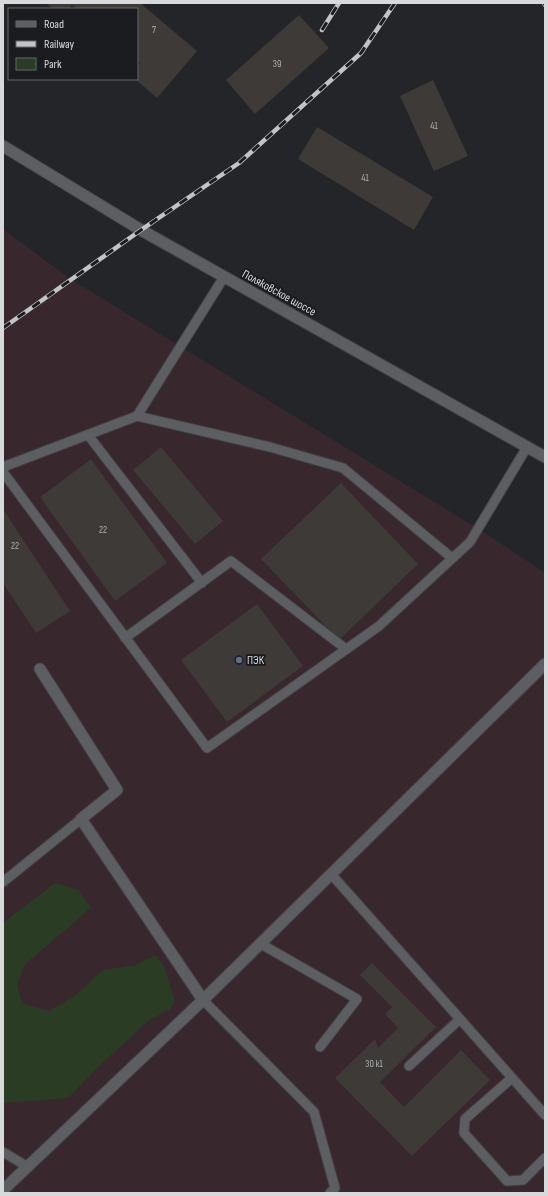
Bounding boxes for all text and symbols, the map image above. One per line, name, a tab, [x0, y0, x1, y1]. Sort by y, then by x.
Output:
legend	[8, 8, 138, 80]
text: Road	[44, 17, 64, 32]
house number: 7	[152, 24, 156, 36]
text: Railway	[44, 37, 75, 52]
text: Park	[44, 57, 62, 72]
house number: 39	[273, 58, 281, 70]
house number: 41	[430, 120, 438, 132]
house number: 41	[361, 172, 369, 184]
street label: Поляковское шоссе	[239, 267, 319, 320]
house number: 22	[99, 524, 107, 536]
house number: 22	[11, 540, 19, 552]
place label: ПЭК	[247, 653, 265, 668]
marker: ПЭК	[234, 655, 244, 665]
house number: 30 к1	[365, 1058, 383, 1070]

